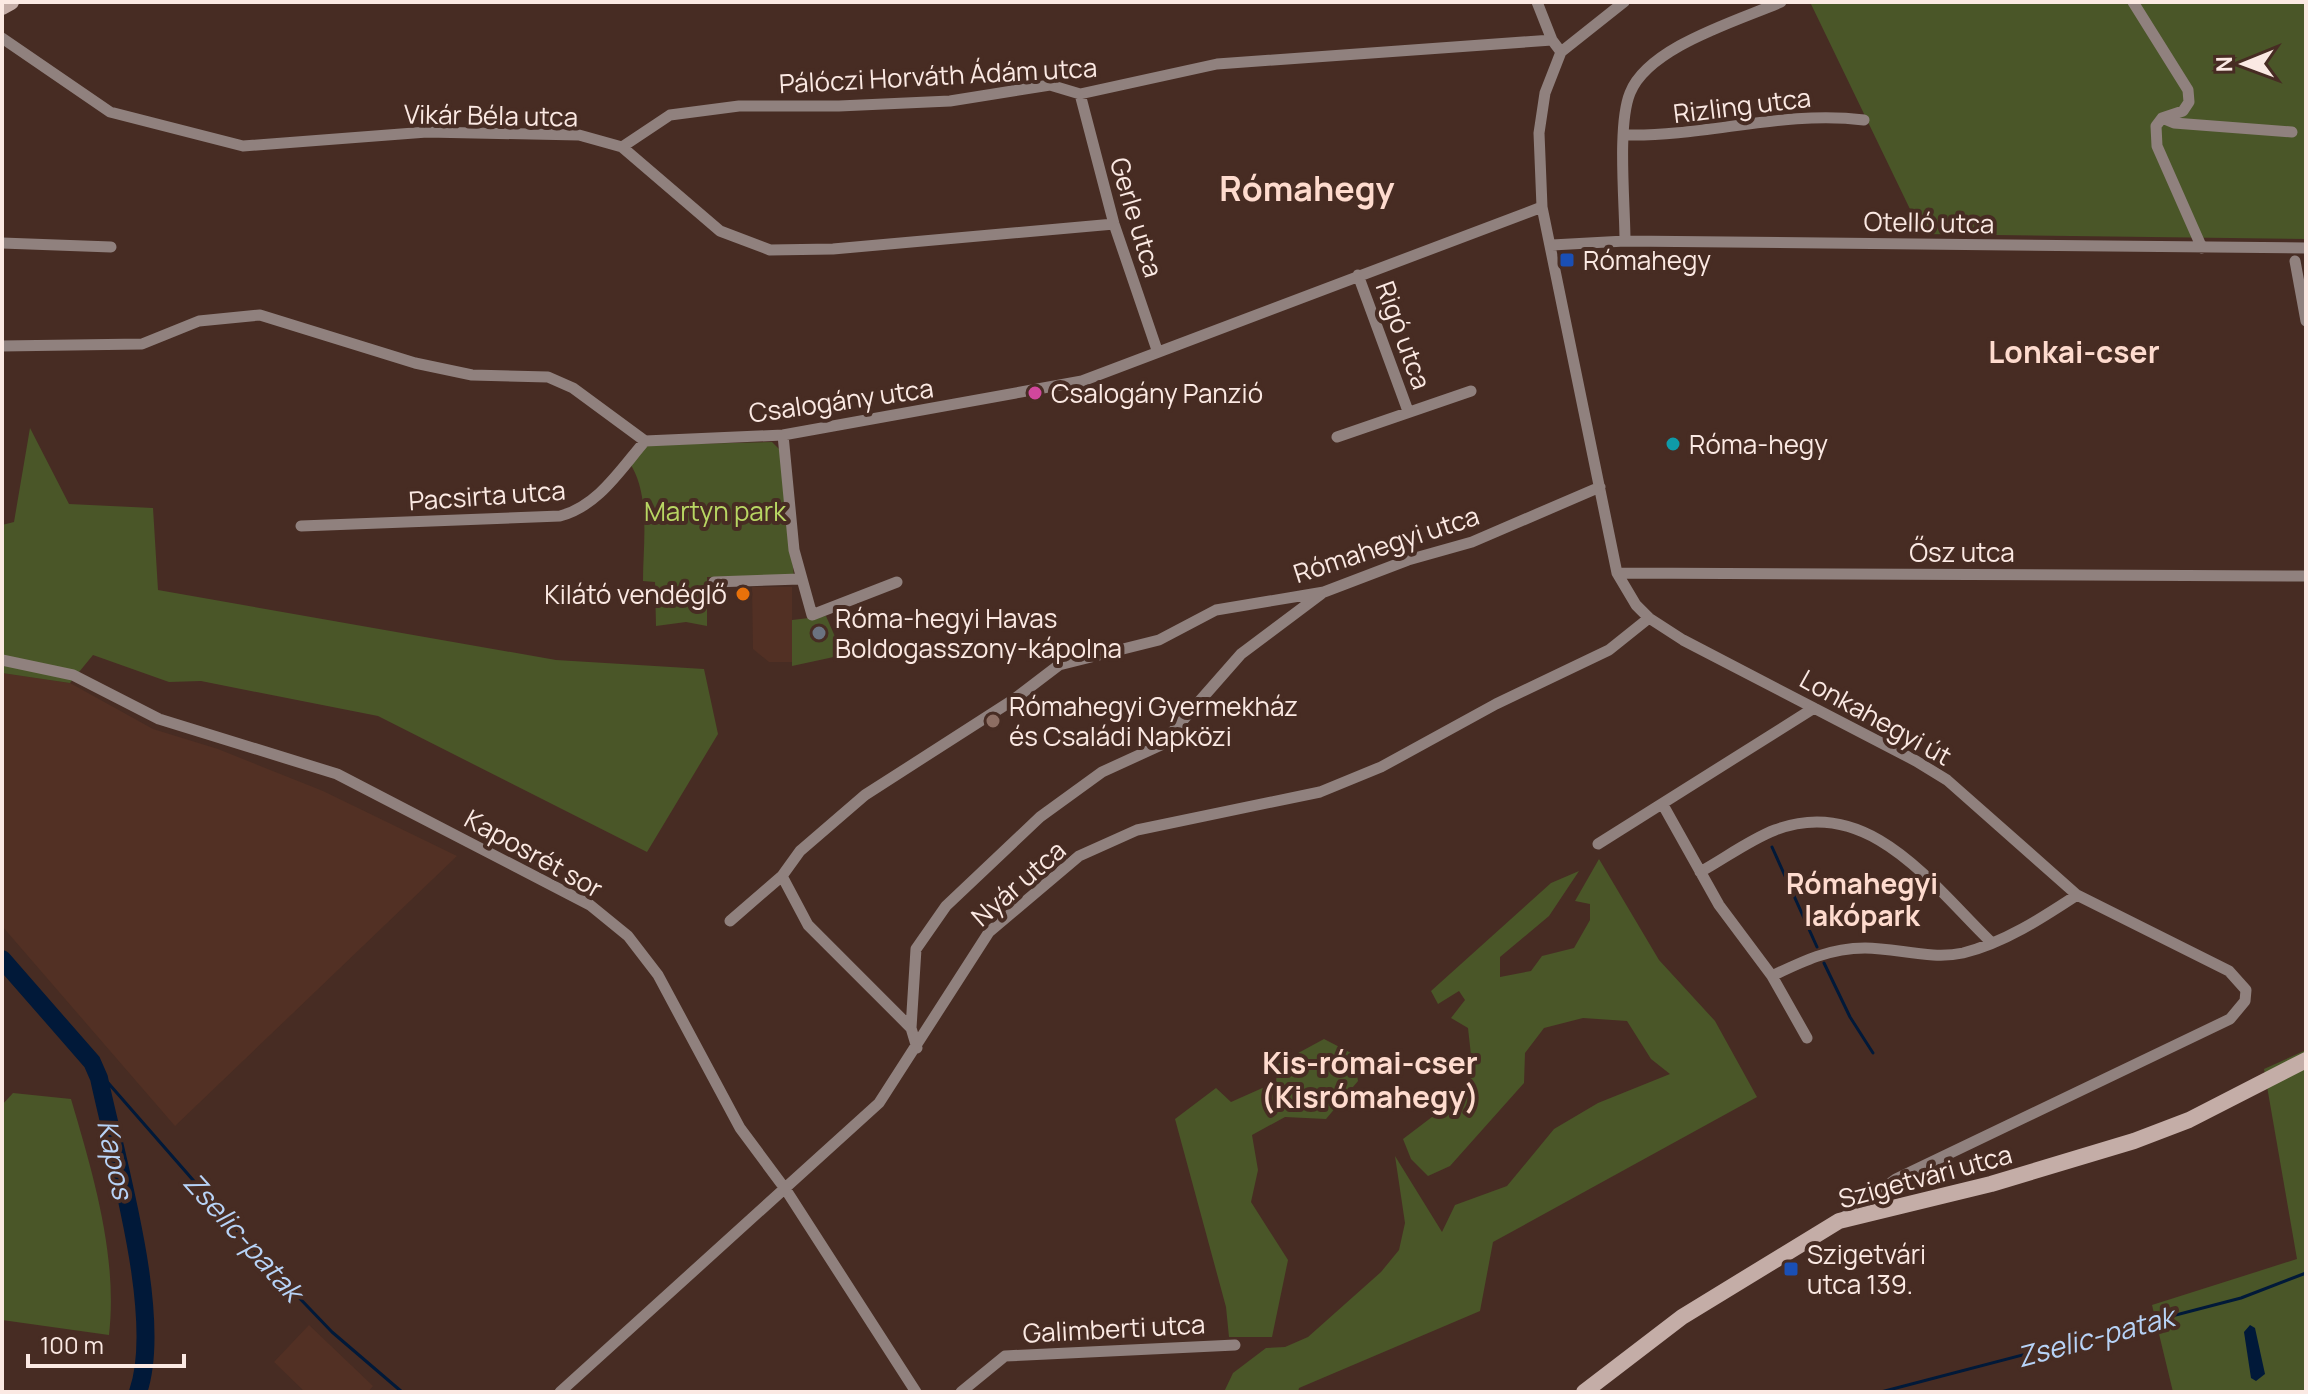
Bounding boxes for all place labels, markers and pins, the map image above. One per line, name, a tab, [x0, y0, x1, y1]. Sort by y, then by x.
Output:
place label: Rómahegy	[1583, 242, 1711, 278]
marker: Rómahegy	[1558, 251, 1576, 269]
place label: Csalogány Panzió	[1051, 375, 1263, 411]
marker: Csalogány Panzió	[1026, 384, 1044, 402]
place label: Róma-hegy	[1689, 426, 1828, 462]
marker: Róma-hegy	[1664, 435, 1682, 453]
place label: Kilátó vendéglő	[544, 576, 727, 612]
marker: Kilátó vendéglő	[734, 585, 752, 603]
place label: Róma-hegyi Havas Boldogasszony-kápolna	[835, 600, 1122, 666]
marker: Róma-hegyi Havas Boldogasszony-kápolna	[810, 624, 828, 642]
place label: Rómahegyi Gyermekház és Családi Napközi	[1009, 688, 1298, 754]
marker: Rómahegyi Gyermekház és Családi Napközi	[984, 712, 1002, 730]
place label: Szigetvári utca 139.	[1807, 1236, 1926, 1302]
marker: Szigetvári utca 139.	[1782, 1260, 1800, 1278]

